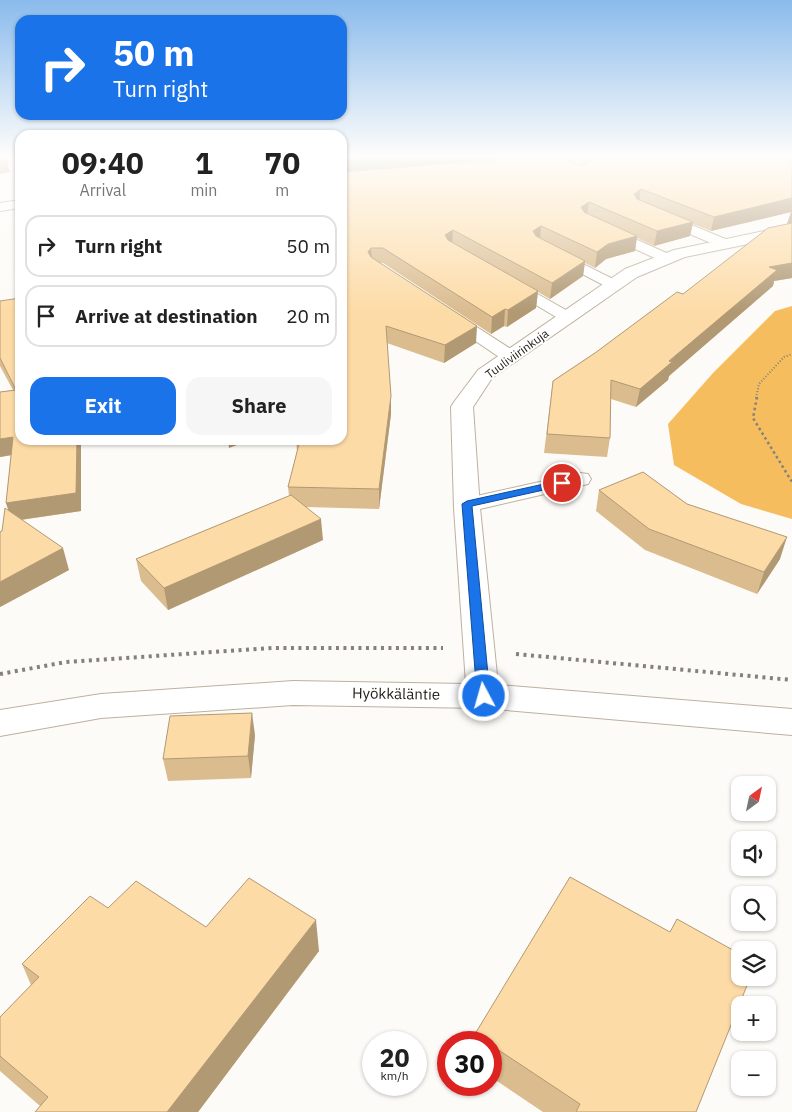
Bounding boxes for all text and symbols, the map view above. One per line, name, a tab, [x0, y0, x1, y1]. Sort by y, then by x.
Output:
text: 50 m	[113, 30, 195, 76]
icon: right	[30, 35, 95, 100]
text: Turn right	[113, 74, 208, 103]
text: 09:40	[62, 143, 144, 182]
text: 1	[195, 143, 213, 182]
text: 70	[264, 143, 300, 182]
text: Arrival	[79, 180, 126, 200]
text: min	[190, 180, 217, 200]
text: m	[275, 180, 289, 200]
icon: right	[32, 232, 60, 260]
text: Turn right	[75, 234, 162, 258]
text: 50 m	[286, 234, 330, 258]
icon: arrive	[32, 302, 60, 330]
text: Arrive at destination	[75, 304, 258, 328]
text: 20 m	[286, 304, 330, 328]
street label: Tuuliviirinkuja	[482, 325, 552, 382]
button: Exit	[30, 377, 176, 435]
button: Share	[186, 377, 332, 435]
pin	[541, 462, 583, 504]
icon: arrive	[548, 469, 576, 497]
position arrow	[457, 669, 509, 721]
street label: Hyökkäläntie	[352, 683, 440, 704]
north arrow	[731, 776, 776, 821]
map controls	[731, 776, 776, 1096]
button: sound	[731, 831, 776, 876]
button: search	[731, 886, 776, 931]
button: layers	[731, 941, 776, 986]
button: +	[731, 996, 776, 1041]
speed limit sign: 30	[437, 1031, 502, 1096]
text: 20	[379, 1041, 410, 1074]
button: −	[731, 1051, 776, 1096]
text: km/h	[380, 1068, 409, 1083]

